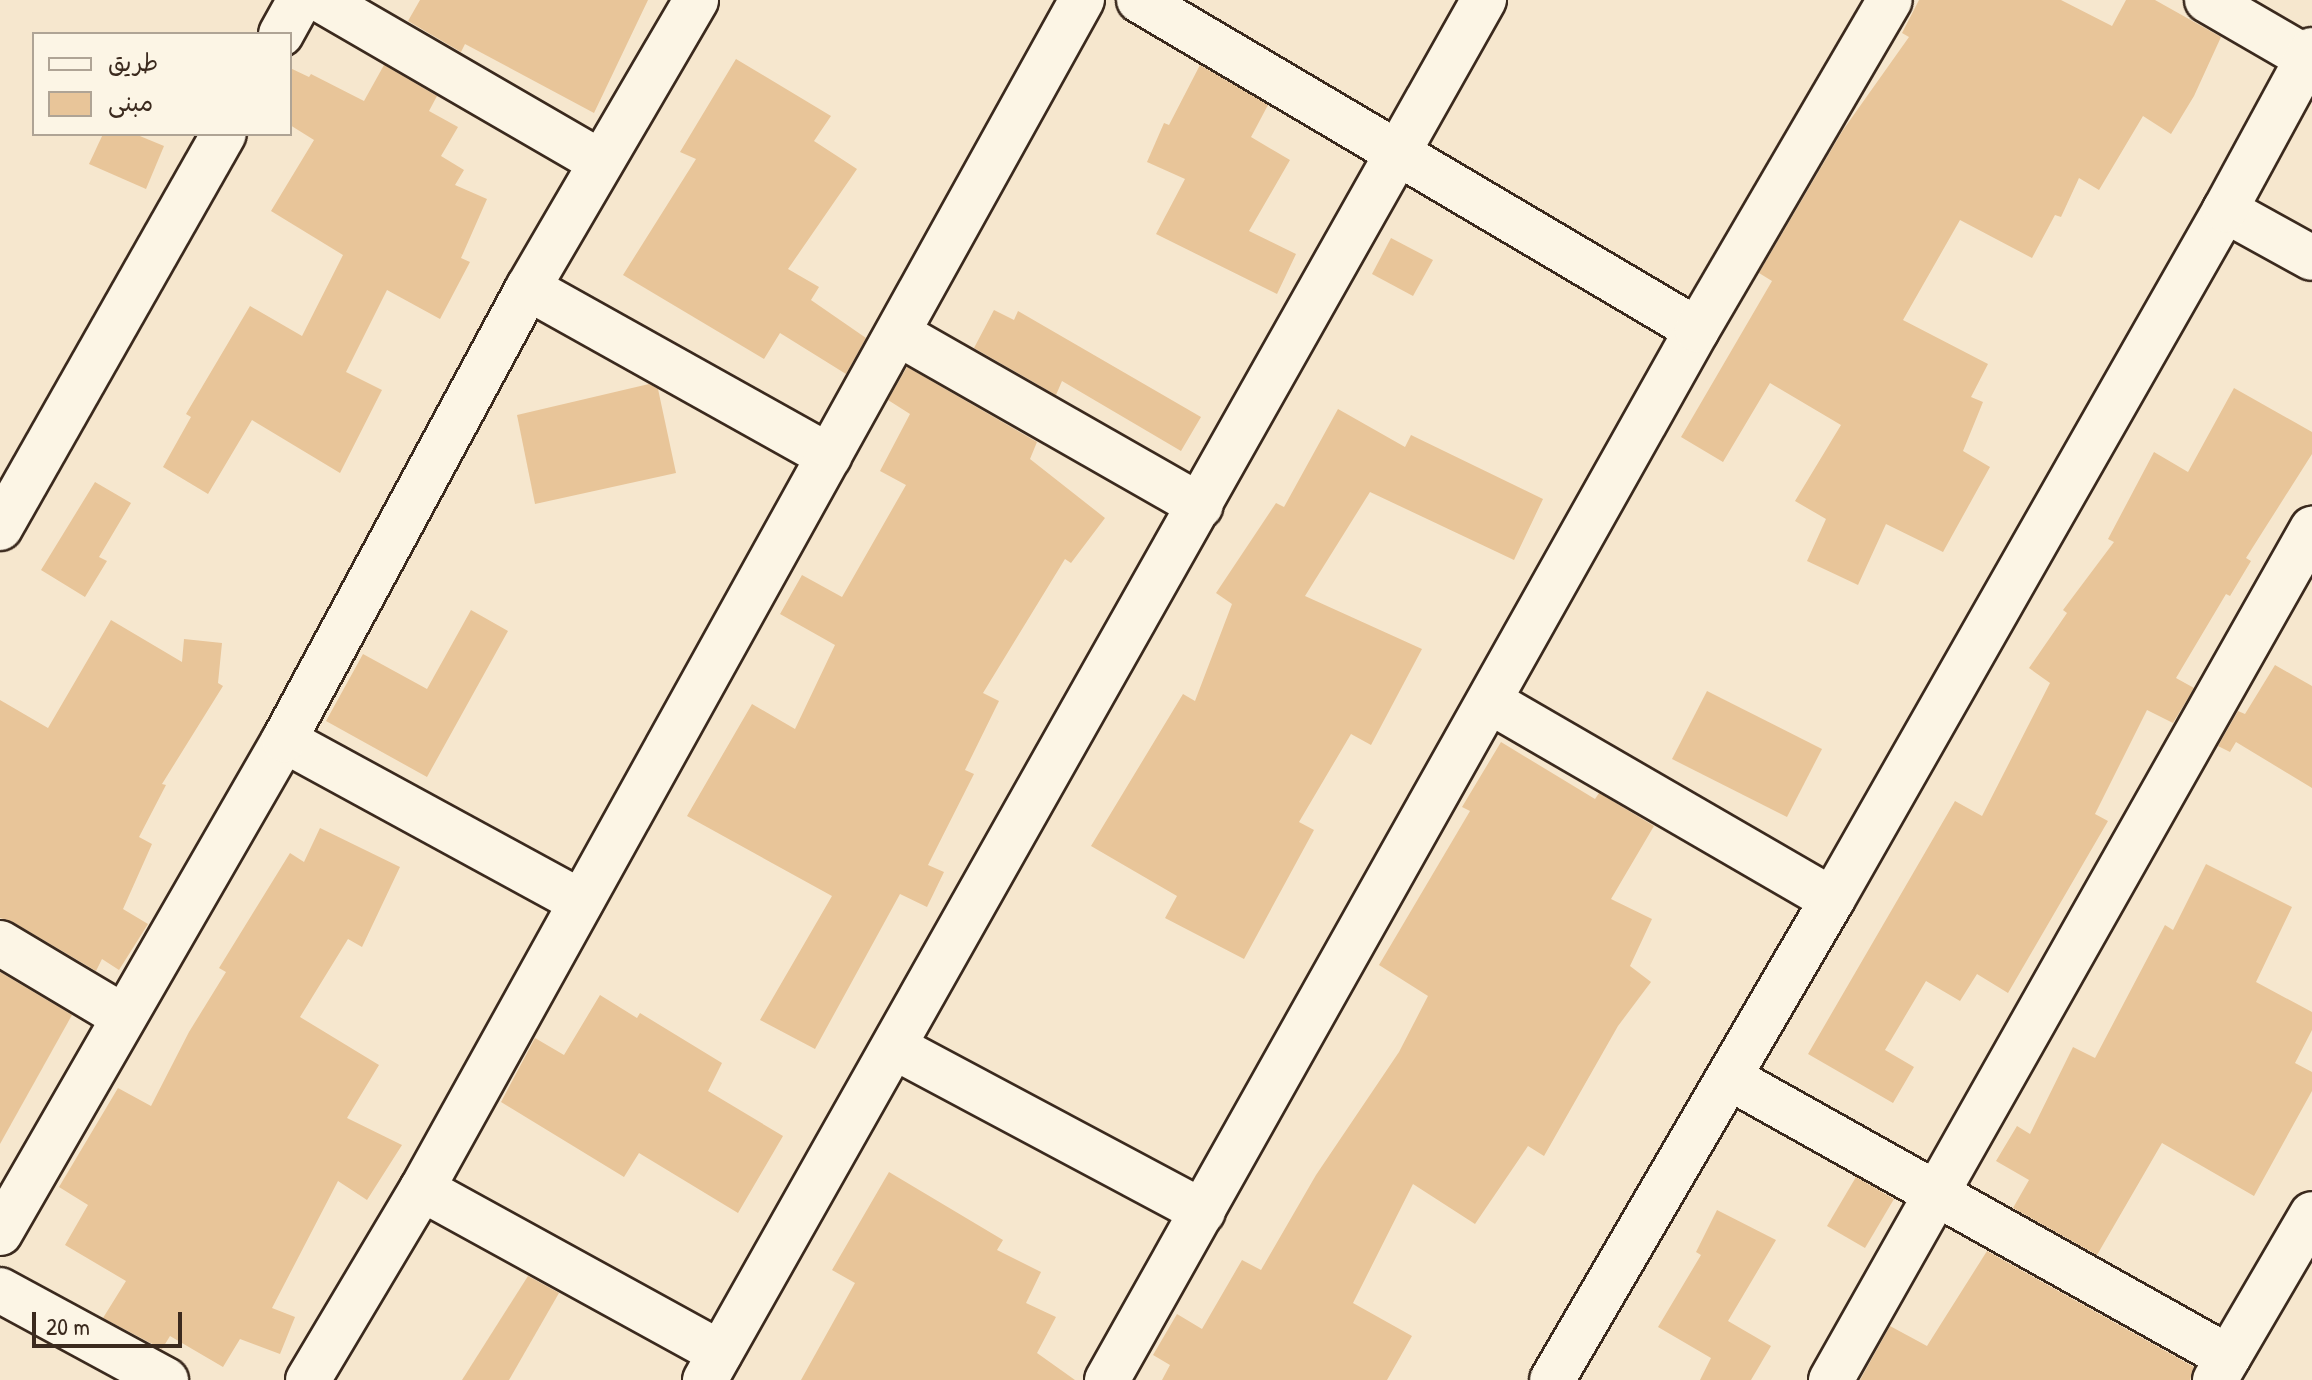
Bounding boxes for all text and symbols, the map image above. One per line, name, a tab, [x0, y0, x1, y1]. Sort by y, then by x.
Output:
legend	[32, 32, 292, 136]
text: طريق	[108, 46, 158, 78]
text: مبنى	[108, 86, 153, 118]
scale bar	[36, 1296, 186, 1346]
text: 20 m	[46, 1310, 90, 1342]

